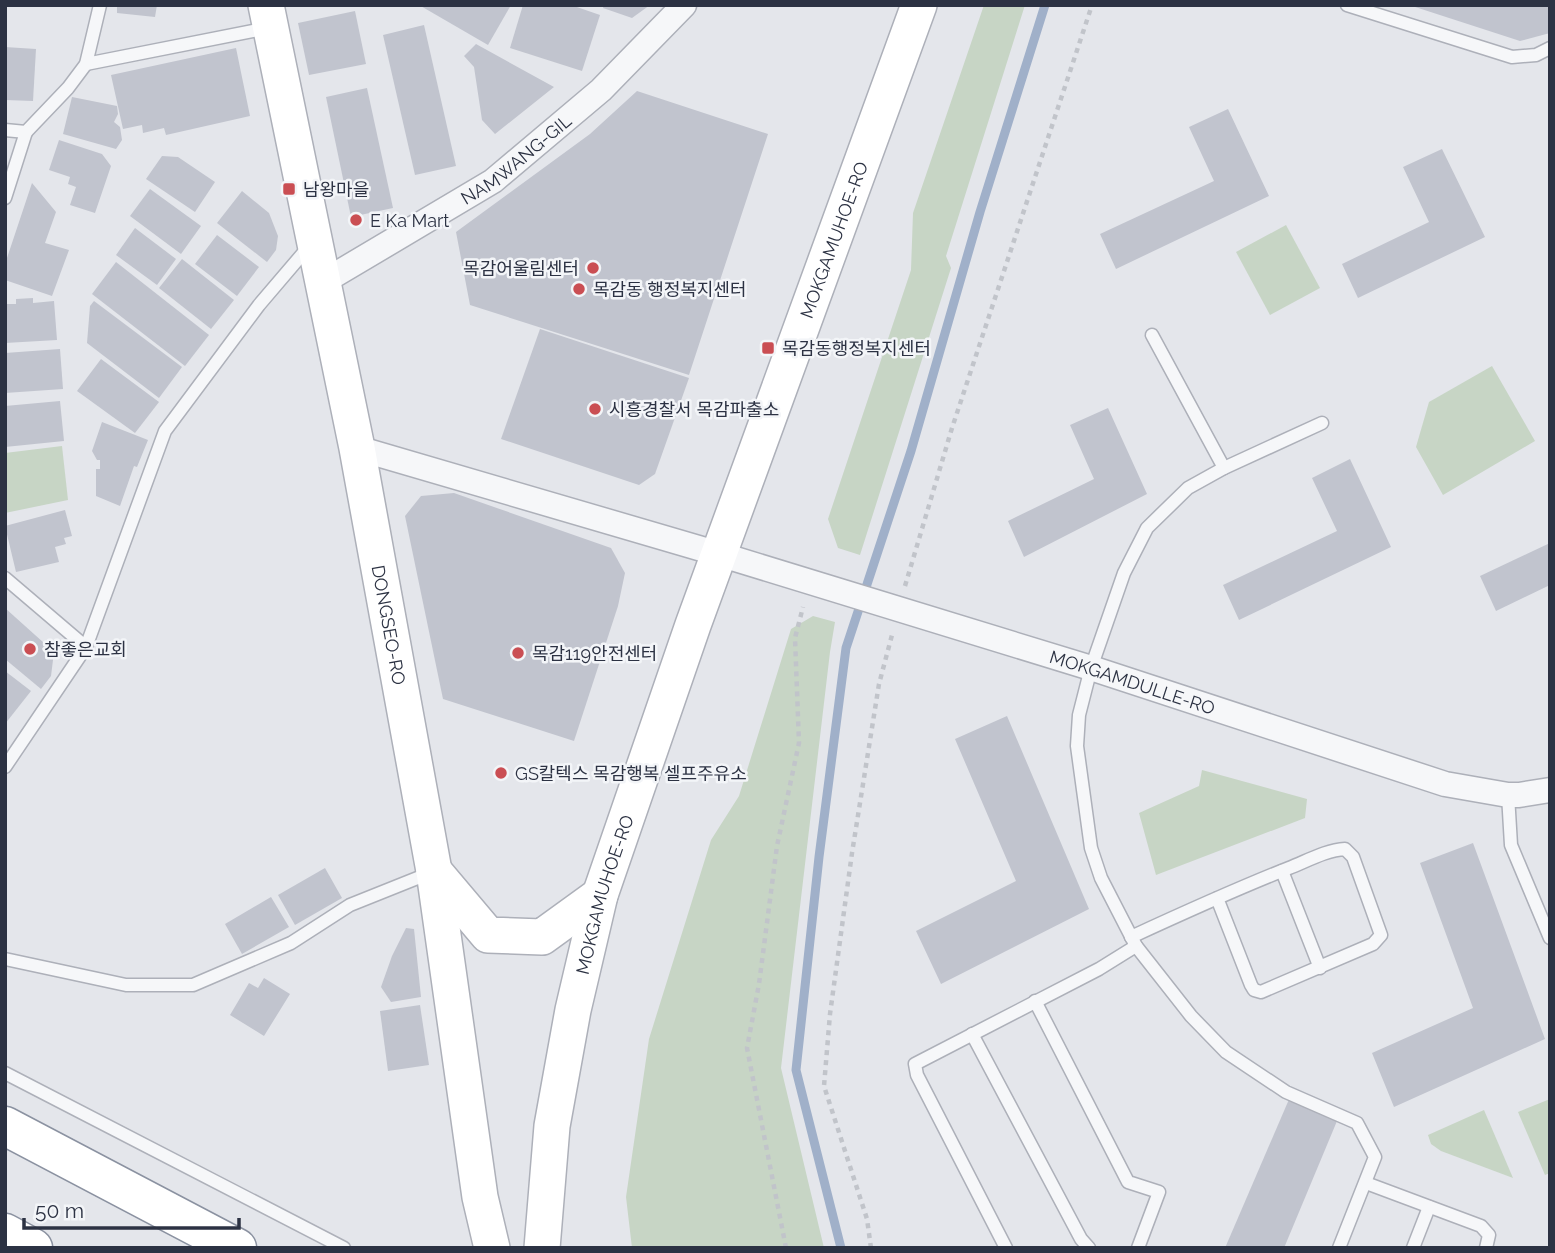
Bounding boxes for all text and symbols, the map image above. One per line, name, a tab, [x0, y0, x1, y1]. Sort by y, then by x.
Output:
street label: NAMWANG-GIL	[457, 109, 575, 208]
street label: MOKGAMUHOE-RO	[795, 159, 872, 321]
place label: 남왕마을	[303, 179, 369, 200]
marker: 남왕마을	[281, 181, 297, 197]
place label: E Ka Mart	[370, 210, 449, 231]
marker: E Ka Mart	[348, 212, 364, 228]
place label: 목감어울림센터	[463, 258, 579, 279]
marker: 목감어울림센터	[585, 260, 601, 276]
place label: 목감동 행정복지센터	[593, 279, 747, 300]
marker: 목감동 행정복지센터	[571, 281, 587, 297]
place label: 목감동행정복지센터	[782, 338, 931, 359]
marker: 목감동행정복지센터	[760, 340, 776, 356]
place label: 시흥경찰서 목감파출소	[609, 399, 779, 420]
marker: 시흥경찰서 목감파출소	[587, 401, 603, 417]
street label: DONGSEO-RO	[368, 563, 410, 686]
place label: 참좋은교회	[44, 639, 127, 660]
marker: 참좋은교회	[22, 641, 38, 657]
place label: 목감119안전센터	[532, 643, 657, 664]
marker: 목감119안전센터	[510, 645, 526, 661]
street label: MOKGAMDULLE-RO	[1047, 646, 1218, 718]
place label: GS칼텍스 목감행복 셀프주유소	[515, 763, 747, 784]
marker: GS칼텍스 목감행복 셀프주유소	[493, 765, 509, 781]
street label: MOKGAMUHOE-RO	[571, 812, 637, 976]
scale bar	[24, 1186, 240, 1230]
text: 50 m	[35, 1198, 84, 1223]

